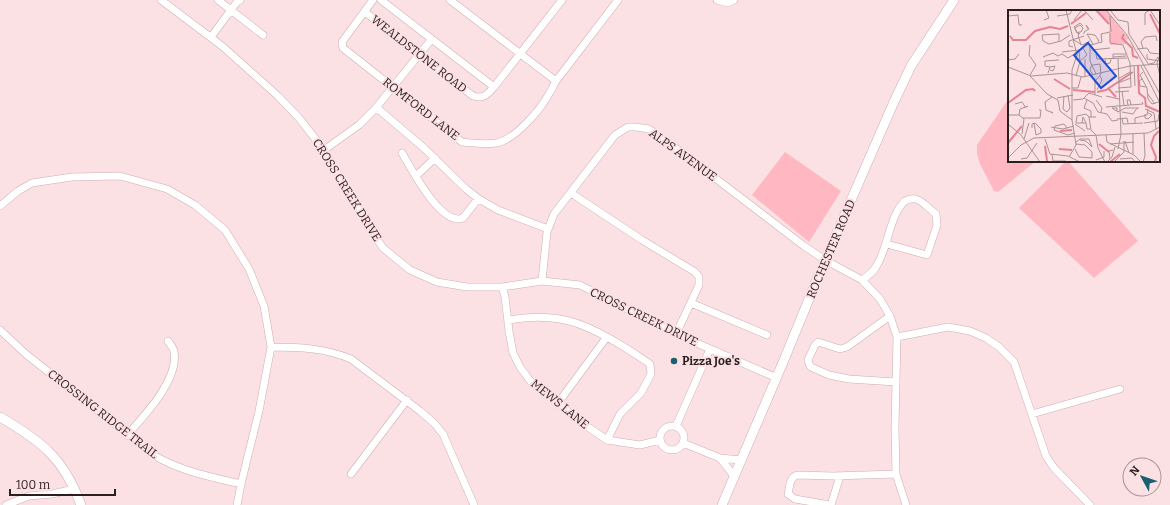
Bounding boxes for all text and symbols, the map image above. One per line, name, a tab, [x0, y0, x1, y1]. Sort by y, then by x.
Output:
inset map	[1008, 10, 1160, 162]
street label: WEALDSTONE ROAD	[368, 12, 470, 96]
street label: ROMFORD LANE	[380, 75, 462, 143]
street label: ALPS AVENUE	[647, 126, 719, 184]
street label: CROSS CREEK DRIVE	[310, 136, 384, 244]
street label: ROCHESTER ROAD	[804, 198, 858, 300]
street label: CROSS CREEK DRIVE	[588, 285, 700, 349]
place label: Pizza Joe's	[682, 354, 740, 368]
marker: Pizza Joe's	[669, 356, 679, 366]
street label: CROSSING RIDGE TRAIL	[45, 366, 161, 462]
street label: MEWS LANE	[528, 376, 592, 432]
north arrow	[1122, 457, 1162, 497]
text: N	[1127, 463, 1143, 478]
scale bar	[10, 471, 115, 497]
text: 100 m	[16, 478, 51, 492]

